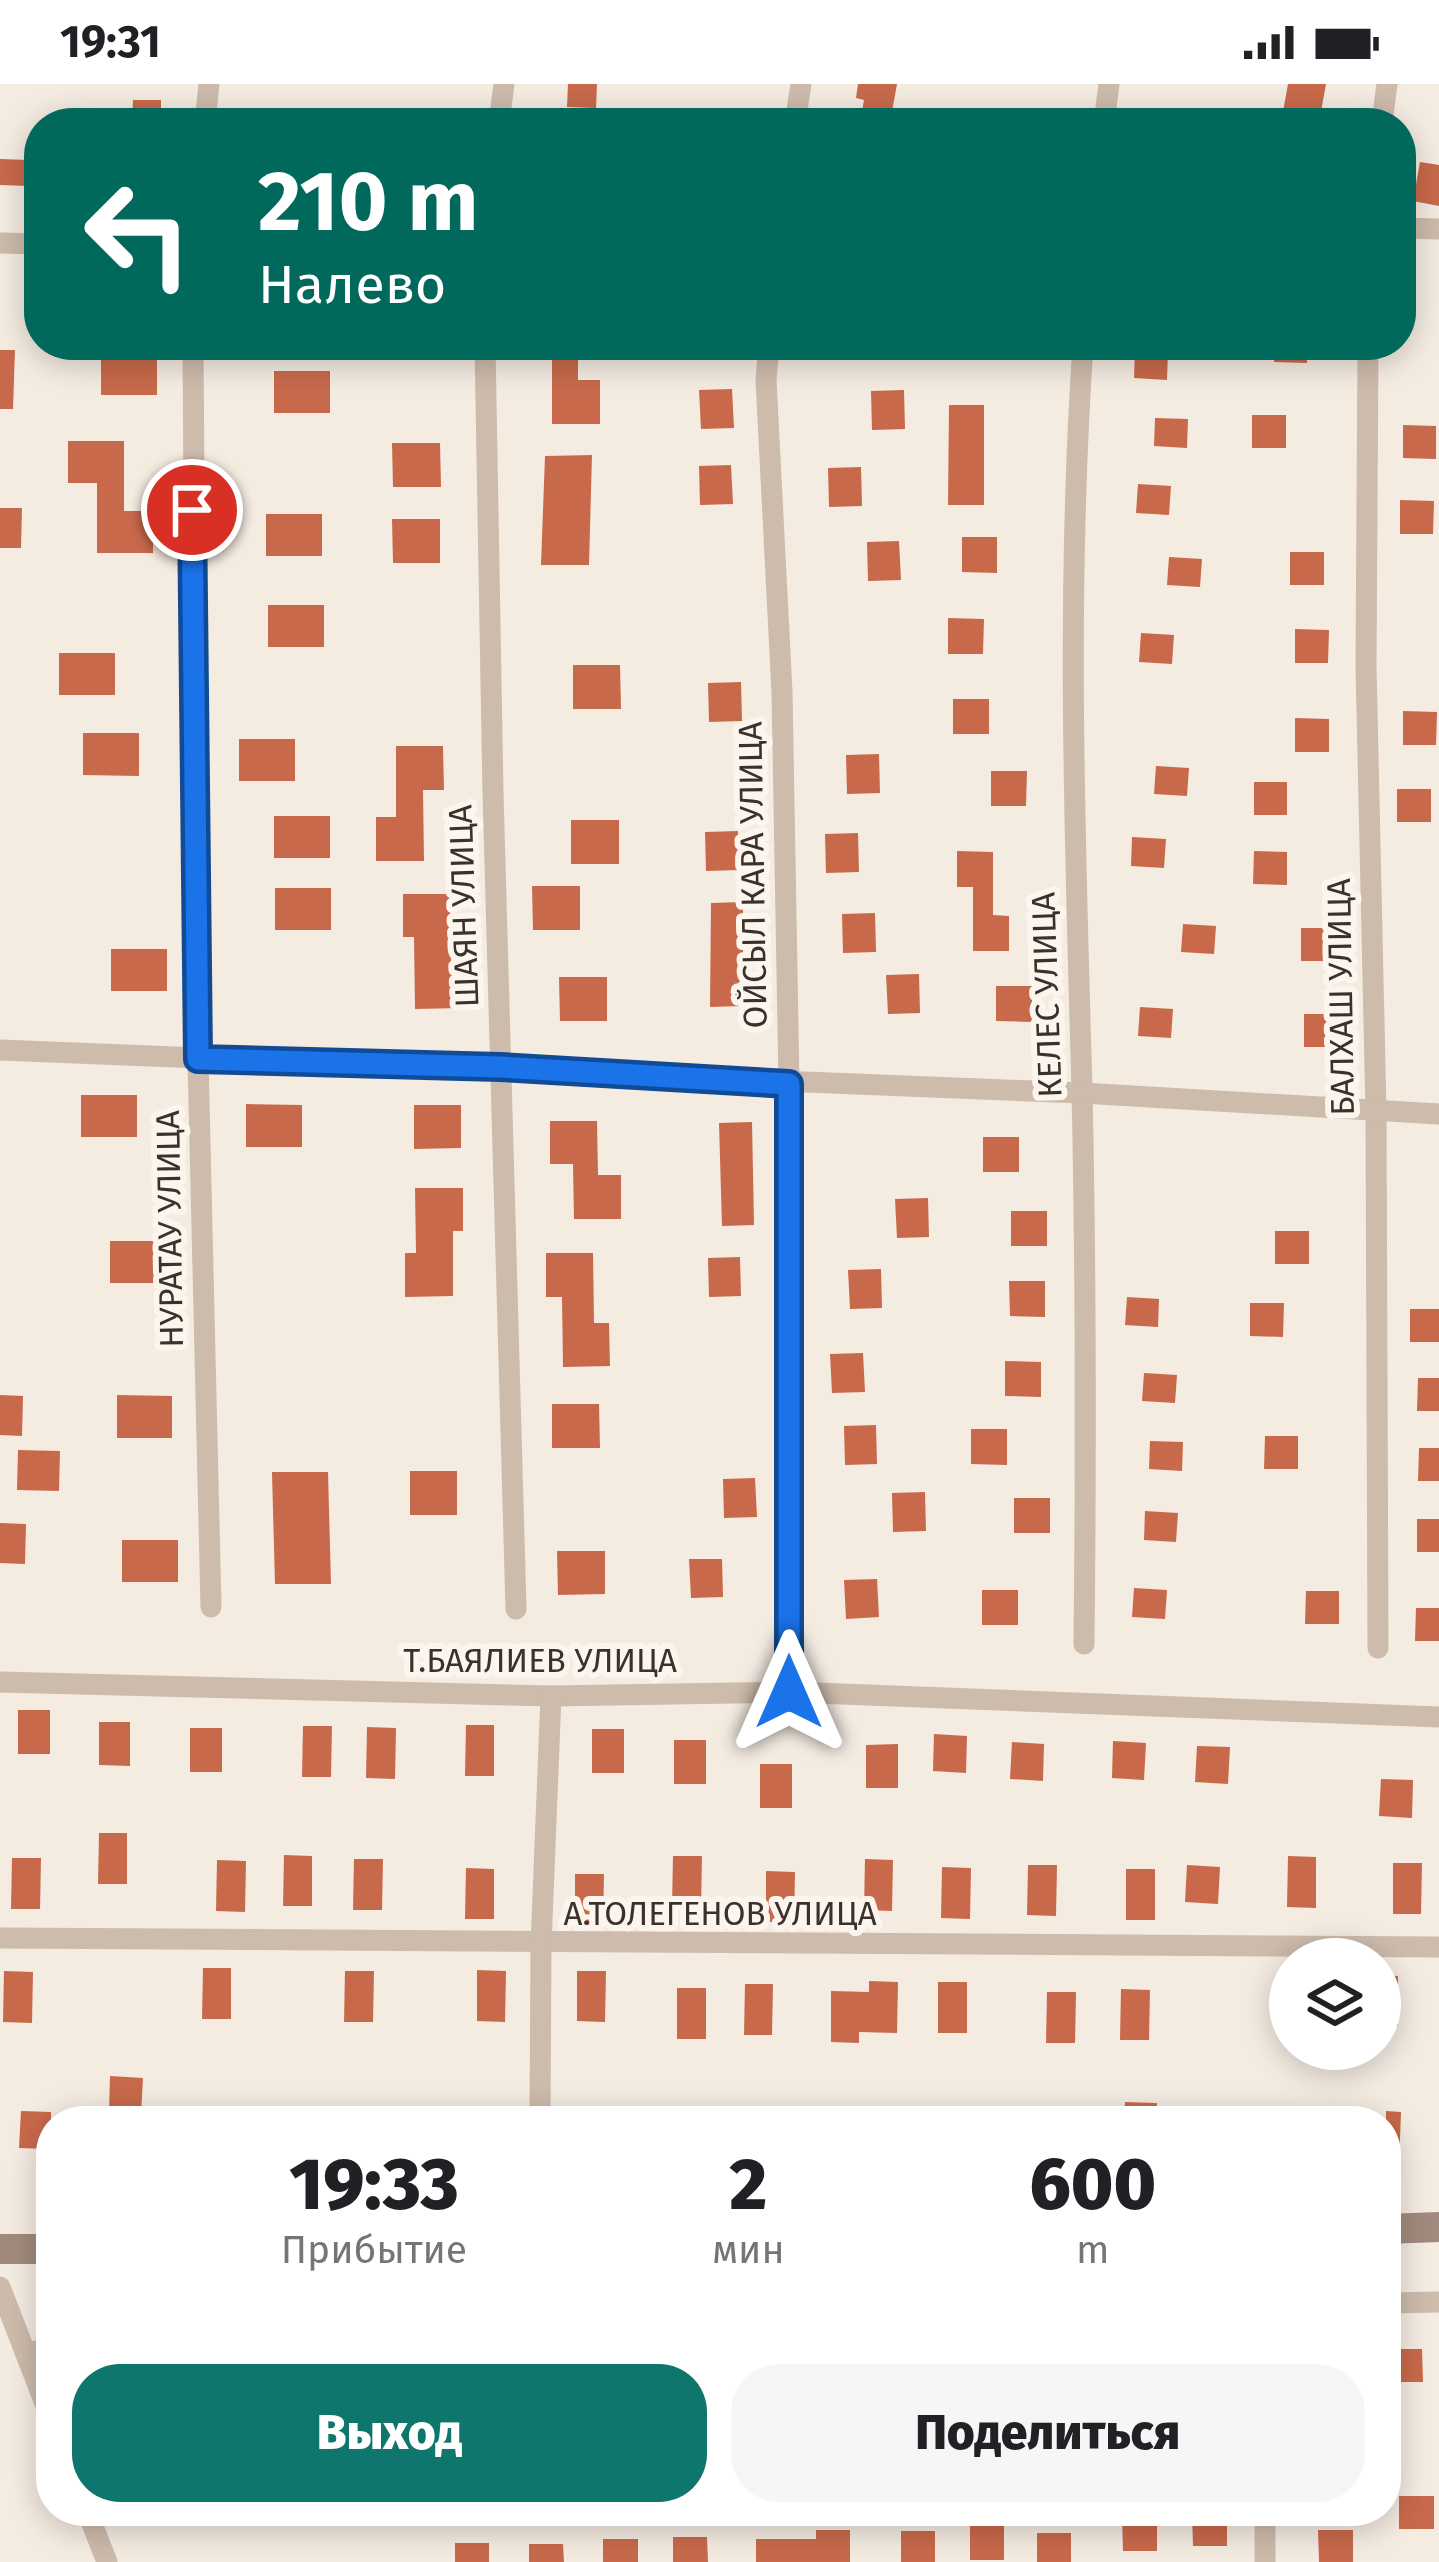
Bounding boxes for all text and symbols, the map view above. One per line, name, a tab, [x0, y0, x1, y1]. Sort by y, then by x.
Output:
text: 19:31	[60, 15, 161, 69]
text: 210 m	[258, 151, 479, 252]
icon: left	[60, 156, 216, 312]
text: Налево	[258, 253, 446, 317]
pin	[141, 459, 243, 561]
icon: arrive	[159, 477, 225, 543]
street label: ОЙСЫЛ КАРА УЛИЦА	[730, 721, 776, 1029]
street label: ШАЯН УЛИЦА	[440, 804, 488, 1008]
street label: БАЛХАШ УЛИЦА	[1319, 878, 1363, 1116]
street label: КЕЛЕС УЛИЦА	[1023, 891, 1071, 1098]
street label: НУРАТАУ УЛИЦА	[148, 1110, 192, 1348]
position arrow	[726, 1629, 852, 1755]
street label: Т.БАЯЛИЕВ УЛИЦА	[403, 1641, 677, 1681]
street label: А.ТОЛЕГЕНОВ УЛИЦА	[563, 1894, 877, 1934]
map controls	[1269, 1938, 1401, 2070]
button: layers	[1269, 1938, 1401, 2070]
text: 19:33	[289, 2142, 459, 2228]
text: 2	[729, 2142, 767, 2228]
text: 600	[1029, 2142, 1156, 2228]
text: Прибытие	[281, 2227, 467, 2273]
text: мин	[712, 2227, 785, 2273]
text: m	[1076, 2227, 1110, 2273]
button: Выход	[72, 2364, 707, 2502]
button: Поделиться	[731, 2364, 1365, 2502]

